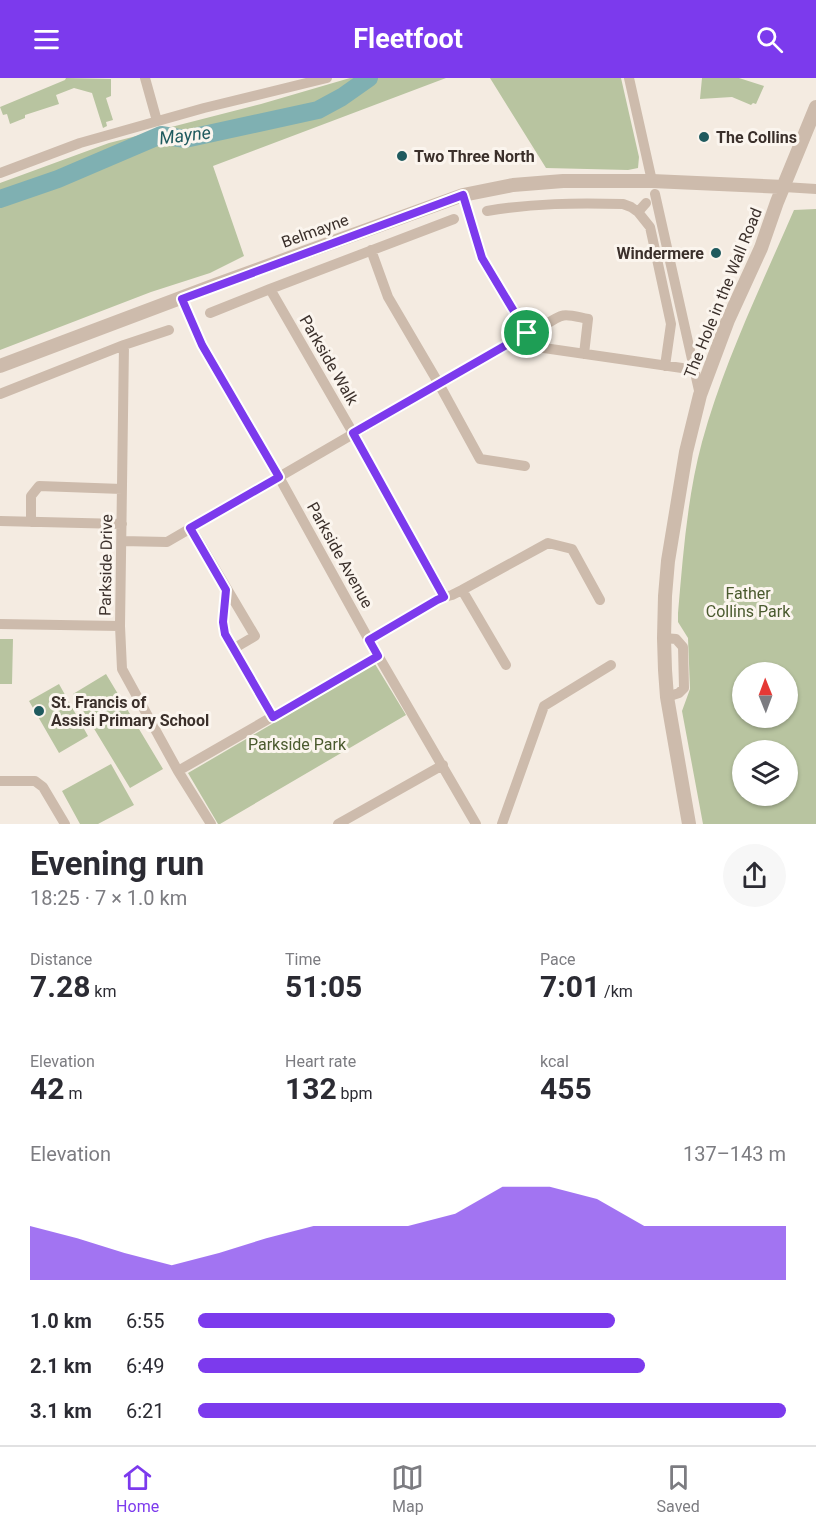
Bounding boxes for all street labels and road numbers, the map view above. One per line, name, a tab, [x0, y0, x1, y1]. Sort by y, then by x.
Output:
street label: The Hole in the Wall Road	[680, 205, 766, 381]
street label: Belmayne	[279, 210, 351, 252]
street label: Parkside Walk	[296, 312, 363, 409]
street label: Parkside Avenue	[303, 499, 377, 611]
street label: Parkside Drive	[96, 514, 116, 616]

